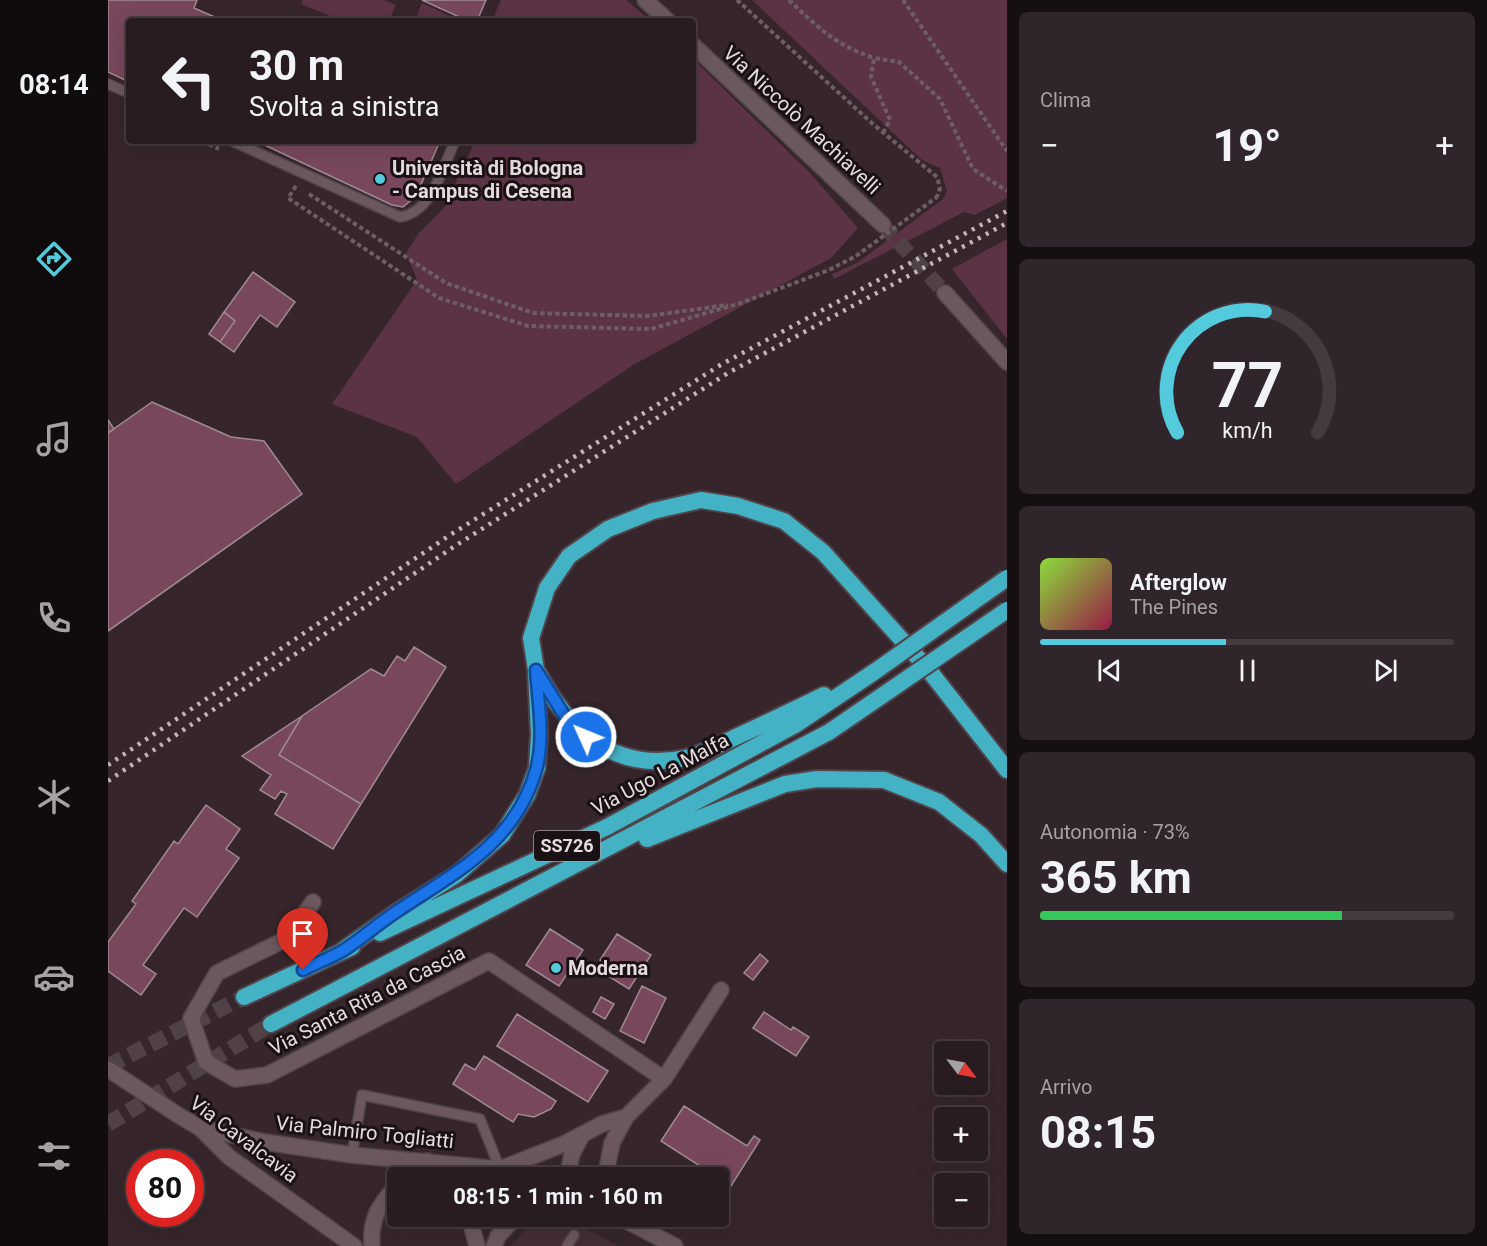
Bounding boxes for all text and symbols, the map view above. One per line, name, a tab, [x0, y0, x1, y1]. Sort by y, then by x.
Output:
text: 30 m	[249, 41, 344, 90]
street label: Via Niccolò Machiavelli	[718, 41, 886, 199]
icon: left	[150, 42, 228, 120]
text: 08:14	[19, 69, 89, 101]
text: Clima	[1040, 88, 1091, 112]
text: Svolta a sinistra	[249, 91, 440, 123]
text: 19°	[1212, 119, 1282, 172]
text: −	[1040, 126, 1059, 165]
text: +	[1435, 126, 1454, 165]
place label: Università di Bologna - Campus di Cesena	[392, 156, 584, 203]
marker: Università di Bologna - Campus di Cesena	[373, 172, 387, 186]
icon: directions	[33, 238, 75, 280]
text: 77	[1211, 349, 1283, 422]
icon: music	[33, 418, 75, 460]
text: km/h	[1222, 419, 1272, 444]
text: Afterglow	[1130, 570, 1227, 595]
text: The Pines	[1130, 595, 1218, 619]
icon: phone	[33, 597, 75, 639]
icon: previous	[1093, 654, 1126, 687]
icon: pause	[1231, 654, 1264, 687]
icon: next	[1369, 654, 1402, 687]
position arrow	[554, 705, 618, 769]
street label: Via Ugo La Malfa	[587, 728, 733, 820]
icon: climate	[33, 776, 75, 818]
text: Autonomia · 73%	[1040, 820, 1190, 844]
road number: SS726	[534, 831, 600, 861]
text: 365 km	[1040, 851, 1192, 904]
pin	[277, 908, 328, 970]
icon: arrive	[286, 917, 319, 950]
street label: Via Santa Rita da Cascia	[265, 940, 469, 1060]
icon: car	[33, 956, 75, 998]
place label: Moderna	[568, 956, 648, 980]
marker: Moderna	[549, 961, 563, 975]
north arrow	[934, 1041, 988, 1095]
map controls	[934, 1041, 988, 1227]
text: Arrivo	[1040, 1075, 1092, 1099]
street label: Via Cavalcavia	[185, 1091, 303, 1187]
text: 08:15	[1040, 1106, 1156, 1159]
button: +	[934, 1107, 988, 1161]
street label: Via Palmiro Togliatti	[275, 1111, 455, 1153]
icon: filters	[33, 1135, 75, 1177]
speed limit sign: 80	[126, 1149, 204, 1227]
button: −	[934, 1173, 988, 1227]
text: 08:15 · 1 min · 160 m	[453, 1184, 663, 1209]

